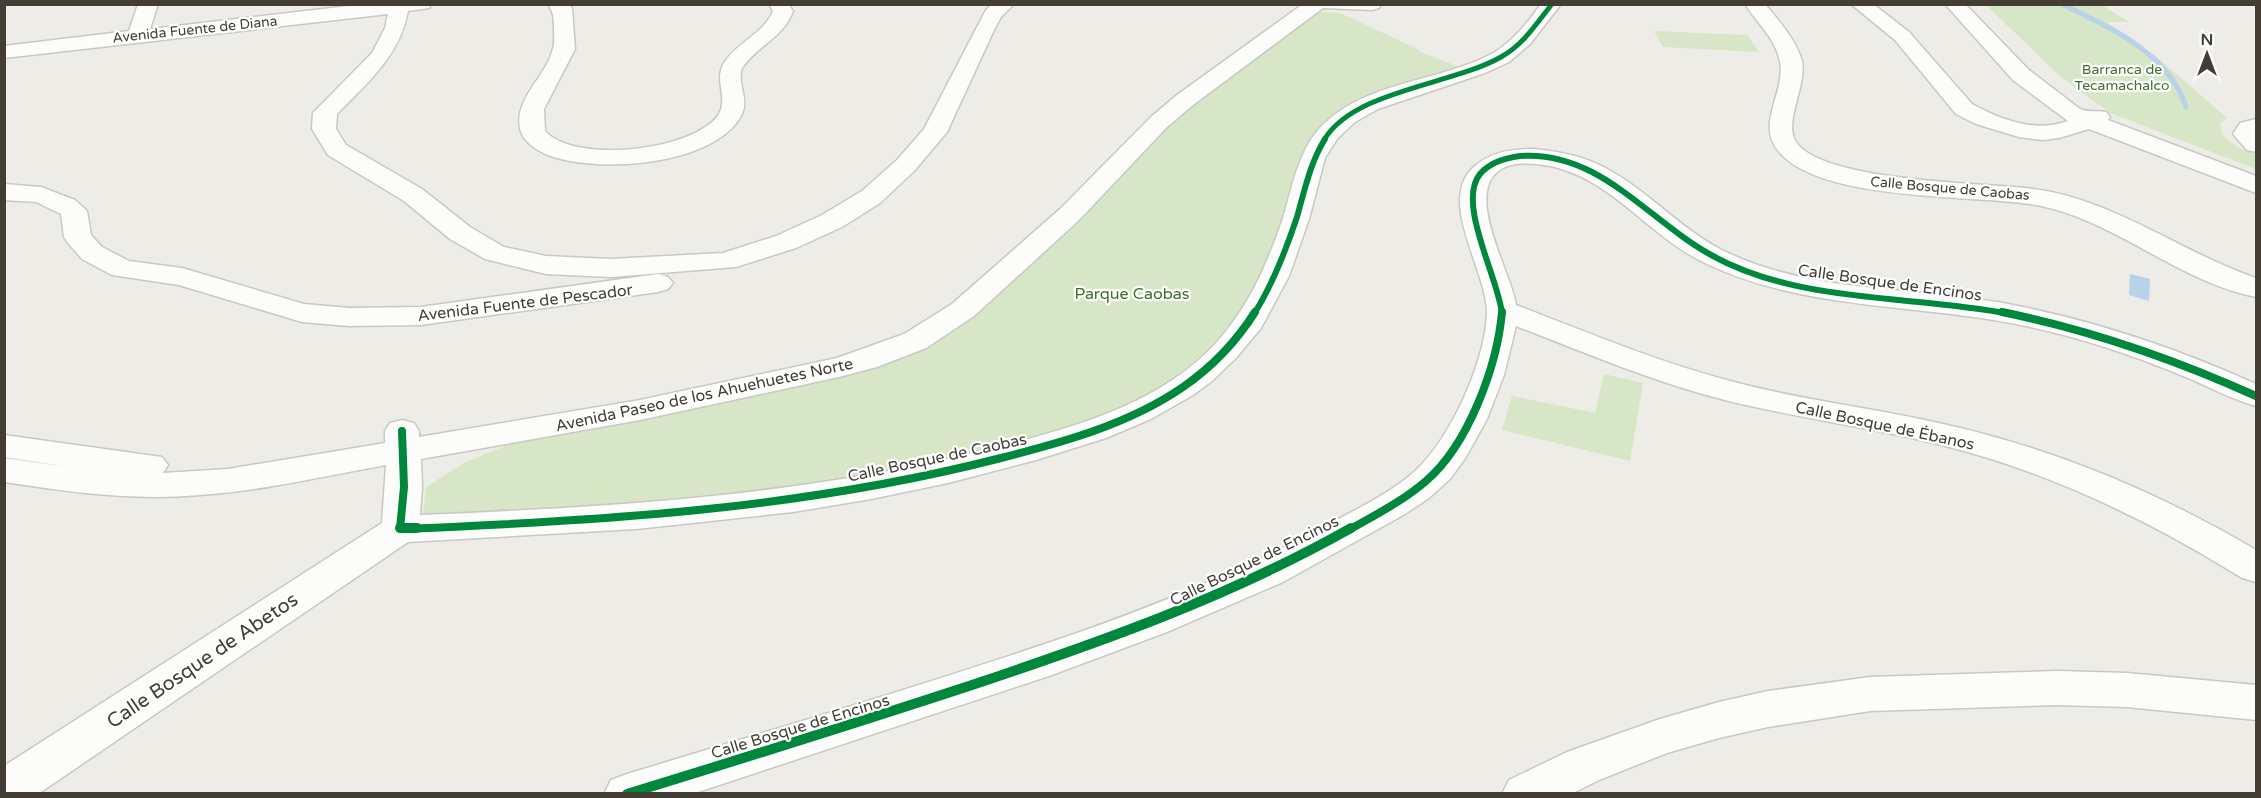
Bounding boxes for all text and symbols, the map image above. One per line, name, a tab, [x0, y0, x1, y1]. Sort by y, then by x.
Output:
street label: Avenida Fuente de Diana	[112, 12, 278, 47]
north arrow	[2177, 24, 2237, 84]
text: N	[2201, 30, 2213, 50]
park label: Barranca de Tecamachalco	[2075, 61, 2169, 94]
street label: Calle Bosque de Caobas	[1870, 173, 2031, 204]
street label: Calle Bosque de Encinos	[1797, 260, 1983, 306]
street label: Avenida Fuente de Pescador	[416, 280, 635, 326]
park label: Parque Caobas	[1075, 284, 1189, 304]
street label: Avenida Paseo de los Ahuehuetes Norte	[554, 354, 855, 436]
street label: Calle Bosque de Ébanos	[1793, 397, 1976, 455]
street label: Calle Bosque de Caobas	[846, 429, 1029, 487]
street label: Calle Bosque de Encinos	[1167, 511, 1342, 611]
street label: Calle Bosque de Abetos	[102, 588, 303, 734]
street label: Calle Bosque de Encinos	[709, 690, 892, 764]

